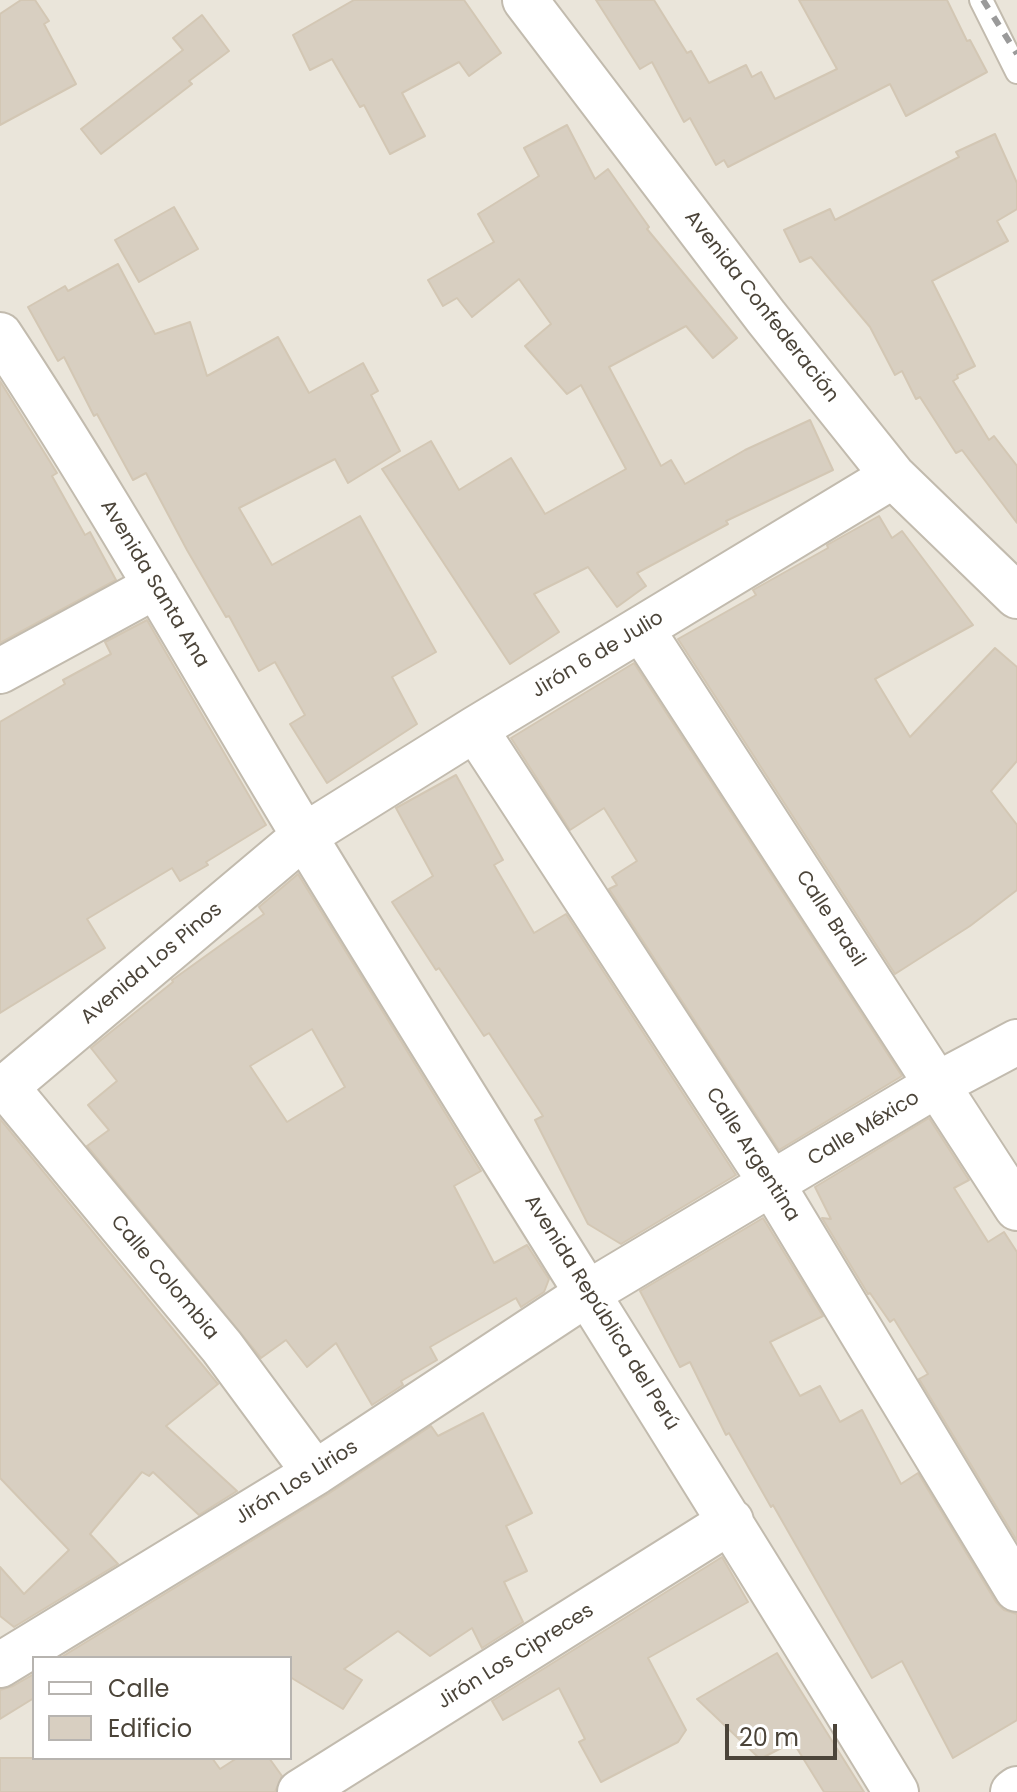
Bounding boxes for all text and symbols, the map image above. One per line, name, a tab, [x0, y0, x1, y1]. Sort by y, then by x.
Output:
street label: Avenida Confederación	[679, 206, 843, 408]
street label: Avenida Santa Ana	[94, 496, 214, 672]
street label: Jirón 6 de Julio	[528, 606, 668, 704]
street label: Calle Brasil	[790, 866, 870, 972]
street label: Avenida Los Pinos	[77, 898, 227, 1030]
street label: Calle Argentina	[700, 1084, 804, 1226]
street label: Calle México	[804, 1086, 924, 1172]
street label: Avenida República del Perú	[519, 1191, 683, 1435]
street label: Calle Colombia	[105, 1211, 223, 1345]
street label: Jirón Los Lirios	[231, 1436, 363, 1530]
street label: Jirón Los Cipreces	[433, 1599, 599, 1715]
legend	[32, 1656, 292, 1760]
text: Calle	[108, 1672, 169, 1705]
scale bar	[729, 1708, 841, 1758]
text: Edificio	[108, 1712, 192, 1745]
text: 20 m	[739, 1721, 799, 1754]

